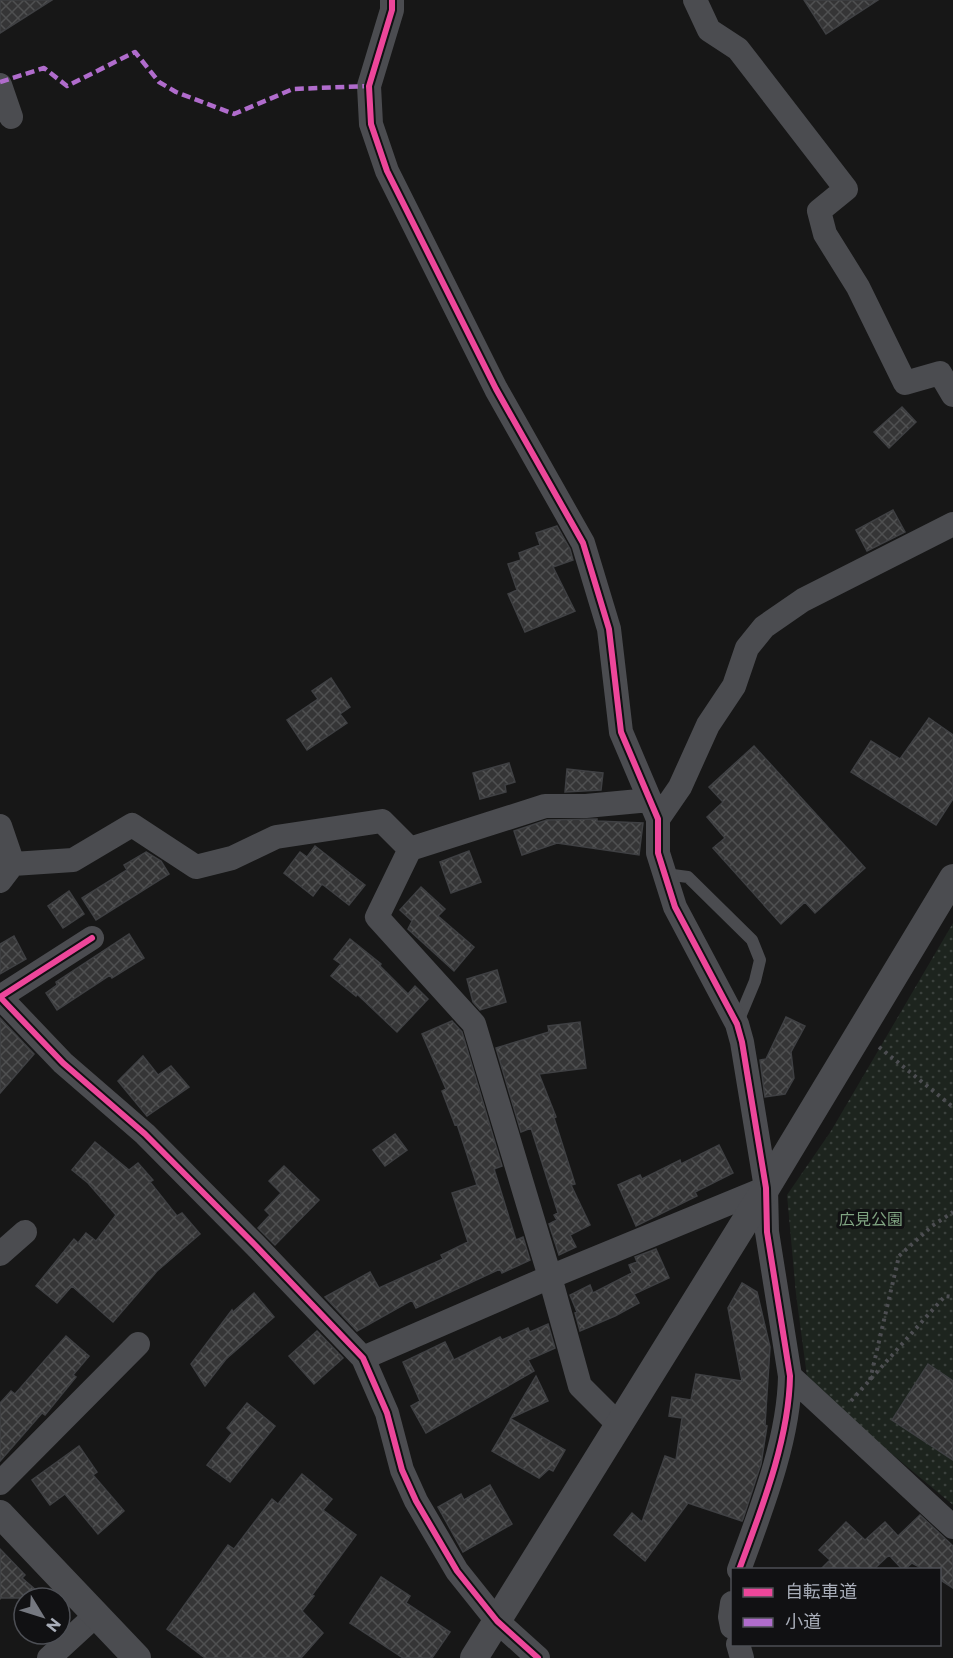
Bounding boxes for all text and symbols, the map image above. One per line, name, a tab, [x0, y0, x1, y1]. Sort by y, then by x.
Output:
park label: 広見公園	[839, 1209, 903, 1228]
legend	[731, 1568, 941, 1646]
text: 自転車道	[785, 1580, 857, 1602]
north arrow	[12, 1586, 72, 1646]
text: 小道	[785, 1610, 821, 1632]
text: N	[43, 1615, 65, 1636]

